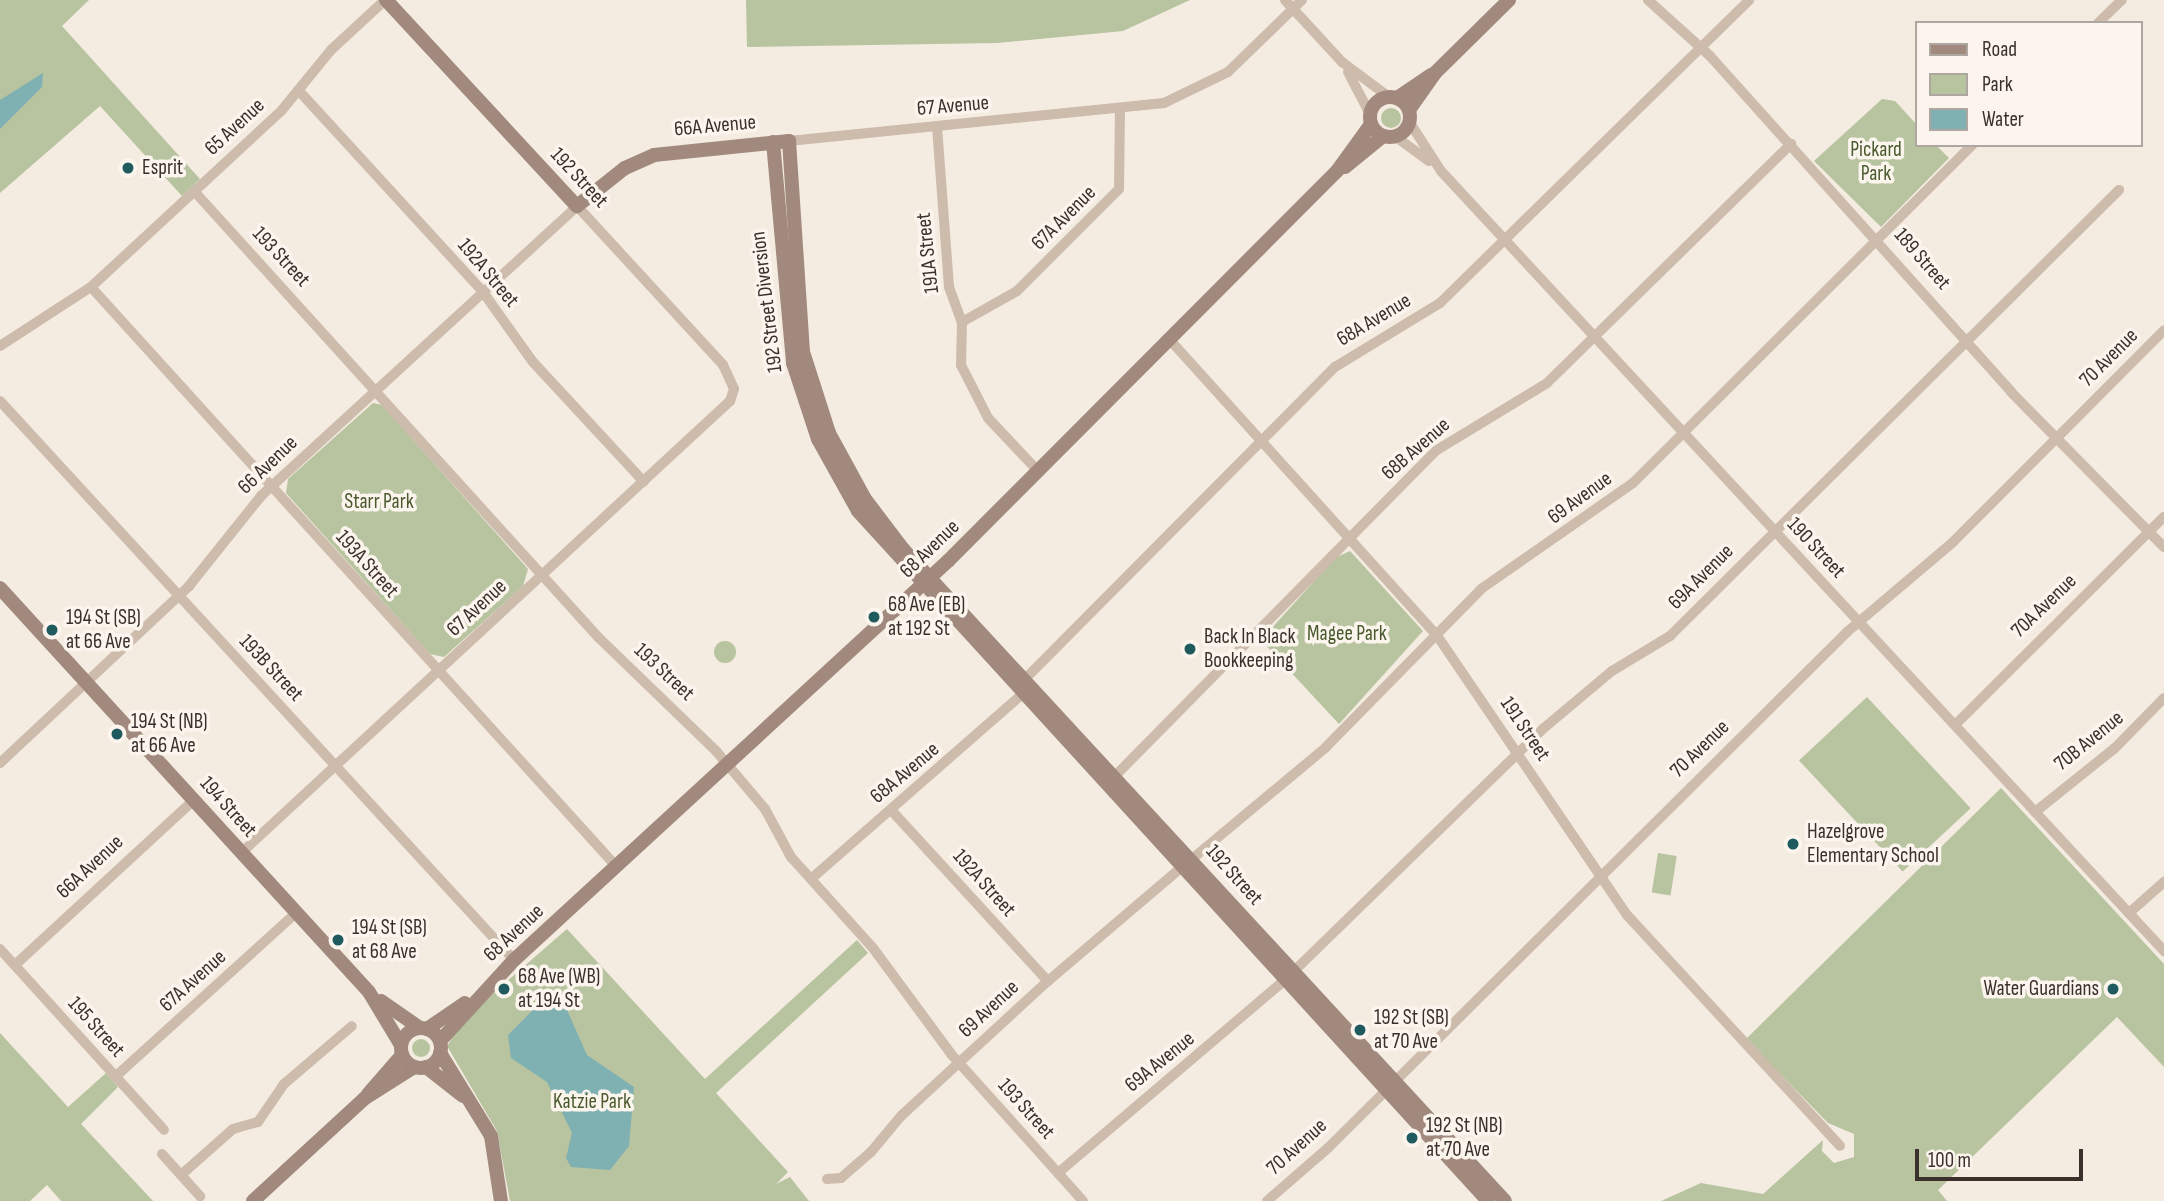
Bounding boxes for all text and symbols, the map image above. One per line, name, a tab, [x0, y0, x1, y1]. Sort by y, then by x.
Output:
legend	[1916, 21, 2143, 147]
text: Road	[1982, 37, 2017, 62]
text: Park	[1982, 72, 2013, 97]
street label: 67 Avenue	[916, 90, 990, 122]
street label: 65 Avenue	[200, 93, 270, 161]
text: Water	[1982, 107, 2024, 132]
street label: 66A Avenue	[673, 110, 757, 142]
park label: Pickard Park	[1850, 137, 1902, 187]
street label: 192 Street	[545, 143, 613, 213]
place label: Esprit	[142, 155, 183, 181]
marker: Esprit	[120, 160, 136, 176]
street label: 67A Avenue	[1026, 180, 1102, 256]
street label: 191A Street	[911, 211, 945, 295]
street label: 193 Street	[247, 222, 315, 292]
street label: 189 Street	[1888, 223, 1956, 295]
street label: 192 Street Diversion	[746, 230, 788, 374]
street label: 192A Street	[452, 234, 524, 312]
street label: 68A Avenue	[1332, 288, 1416, 352]
street label: 70 Avenue	[2074, 323, 2144, 393]
street label: 68B Avenue	[1377, 412, 1455, 486]
street label: 66 Avenue	[233, 431, 303, 499]
street label: 69 Avenue	[1543, 466, 1617, 530]
park label: Starr Park	[344, 489, 414, 515]
street label: 190 Street	[1782, 512, 1850, 584]
street label: 68 Avenue	[895, 515, 965, 583]
street label: 193A Street	[330, 525, 404, 603]
street label: 69A Avenue	[1663, 539, 1739, 615]
street label: 70A Avenue	[2006, 569, 2082, 643]
street label: 67 Avenue	[442, 574, 512, 642]
place label: 68 Ave (EB) at 192 St	[888, 592, 965, 642]
place label: 194 St (SB) at 66 Ave	[66, 605, 141, 655]
marker: 68 Ave (EB) at 192 St	[866, 609, 882, 625]
park label: Magee Park	[1307, 621, 1387, 647]
marker: 194 St (SB) at 66 Ave	[44, 622, 60, 638]
place label: Back In Black Bookkeeping	[1204, 624, 1296, 674]
street label: 193B Street	[234, 629, 308, 707]
street label: 193 Street	[629, 638, 699, 706]
marker: Back In Black Bookkeeping	[1182, 641, 1198, 657]
street label: 191 Street	[1495, 692, 1555, 766]
street label: 70B Avenue	[2049, 705, 2129, 777]
place label: 194 St (NB) at 66 Ave	[131, 709, 208, 759]
street label: 70 Avenue	[1665, 715, 1735, 783]
marker: 194 St (NB) at 66 Ave	[109, 726, 125, 742]
street label: 68A Avenue	[865, 737, 945, 809]
street label: 194 Street	[194, 771, 262, 843]
place label: Hazelgrove Elementary School	[1807, 819, 1939, 869]
street label: 66A Avenue	[51, 830, 129, 904]
marker: Hazelgrove Elementary School	[1785, 836, 1801, 852]
street label: 192 Street	[1200, 839, 1268, 911]
street label: 192A Street	[947, 844, 1021, 922]
street label: 68 Avenue	[479, 899, 549, 967]
place label: 194 St (SB) at 68 Ave	[352, 915, 427, 965]
marker: 194 St (SB) at 68 Ave	[330, 932, 346, 948]
street label: 67A Avenue	[155, 945, 231, 1017]
place label: 68 Ave (WB) at 194 St	[518, 964, 600, 1014]
street label: 69 Avenue	[954, 975, 1024, 1043]
place label: Water Guardians	[1983, 976, 2099, 1002]
marker: 68 Ave (WB) at 194 St	[496, 981, 512, 997]
marker: Water Guardians	[2105, 981, 2121, 997]
street label: 195 Street	[62, 992, 130, 1062]
place label: 192 St (SB) at 70 Ave	[1374, 1005, 1449, 1055]
marker: 192 St (SB) at 70 Ave	[1352, 1022, 1368, 1038]
street label: 69A Avenue	[1120, 1026, 1200, 1098]
street label: 193 Street	[992, 1073, 1060, 1145]
park label: Katzie Park	[553, 1089, 631, 1115]
street label: 70 Avenue	[1262, 1113, 1332, 1181]
place label: 192 St (NB) at 70 Ave	[1426, 1113, 1503, 1163]
marker: 192 St (NB) at 70 Ave	[1404, 1130, 1420, 1146]
scale bar	[1919, 1134, 2087, 1178]
text: 100 m	[1928, 1148, 1971, 1173]

